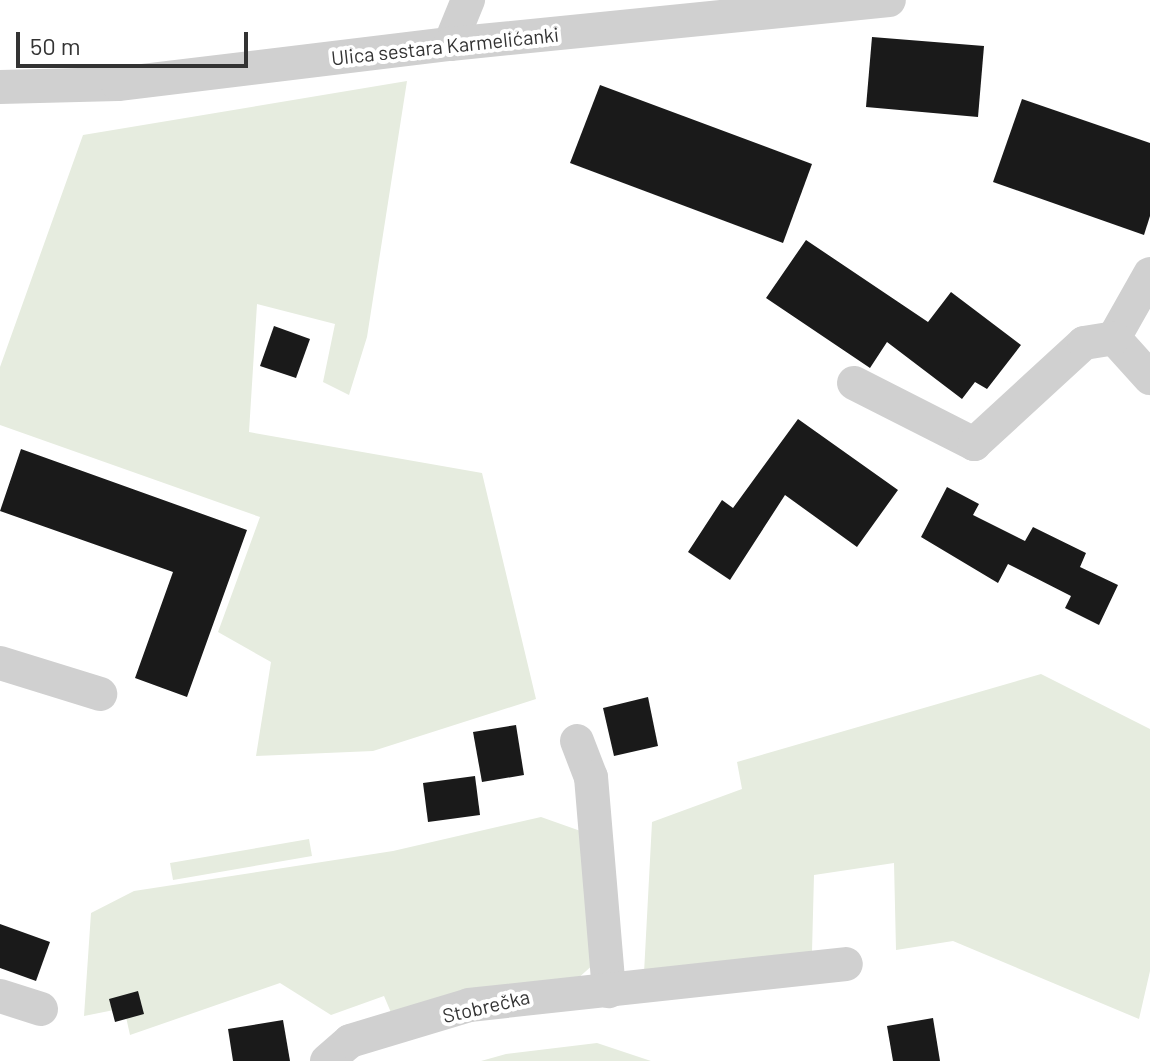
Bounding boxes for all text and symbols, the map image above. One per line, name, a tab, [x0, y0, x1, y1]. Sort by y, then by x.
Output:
scale bar	[20, 16, 252, 66]
street label: Ulica sestara Karmelićanki	[330, 22, 560, 70]
text: 50 m	[30, 31, 81, 60]
street label: Stobrečka	[440, 984, 532, 1028]

